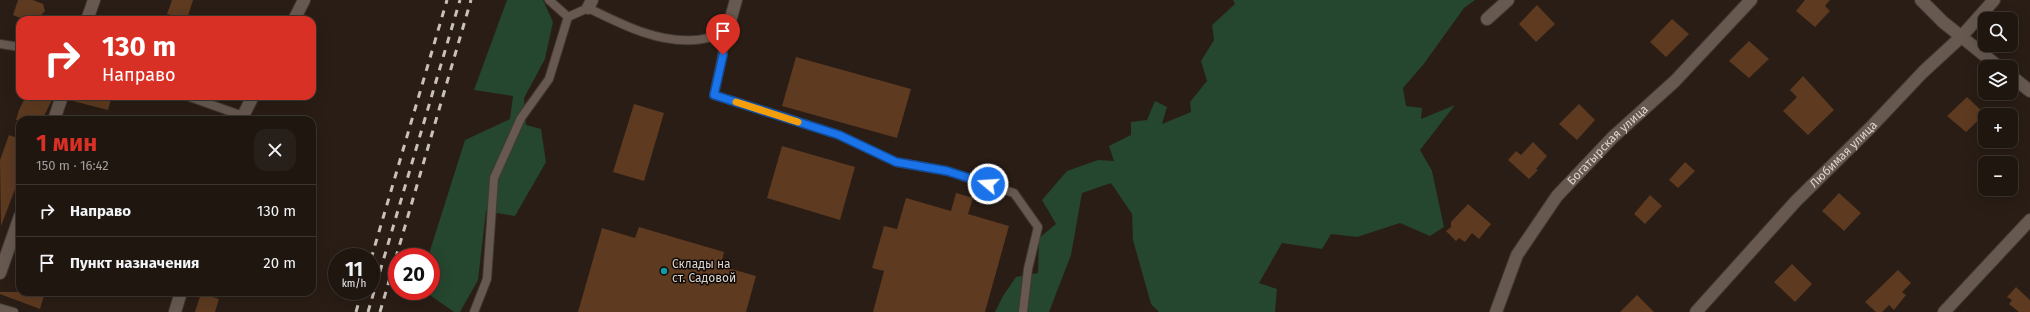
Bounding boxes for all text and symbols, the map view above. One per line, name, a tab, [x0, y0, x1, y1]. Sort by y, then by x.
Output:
map controls	[1978, 12, 2018, 196]
button: search	[1978, 12, 2018, 52]
pin	[706, 14, 740, 55]
icon: arrive	[712, 20, 734, 42]
text: 130 m	[102, 30, 176, 63]
icon: right	[36, 32, 88, 84]
button: layers	[1978, 60, 2018, 100]
text: Направо	[102, 64, 176, 86]
street label: Богатырская улица	[1564, 102, 1651, 188]
button: +	[1978, 108, 2018, 148]
street label: Любимая улица	[1807, 118, 1880, 191]
text: 1 мин	[36, 129, 97, 157]
button: close	[254, 129, 296, 171]
button: −	[1978, 156, 2018, 196]
text: 150 m · 16:42	[36, 158, 109, 173]
position arrow	[967, 163, 1009, 205]
icon: right	[36, 200, 58, 222]
text: Направо	[70, 202, 131, 220]
text: 130 m	[257, 202, 296, 220]
speed limit sign: 20	[388, 248, 440, 300]
icon: arrive	[36, 252, 58, 274]
text: Пункт назначения	[70, 254, 199, 272]
text: 20 m	[263, 254, 296, 272]
text: 11	[345, 257, 363, 281]
place label: Склады на ст. Садовой	[672, 257, 736, 285]
marker: Склады на ст. Садовой	[659, 266, 669, 276]
text: km/h	[342, 278, 366, 290]

